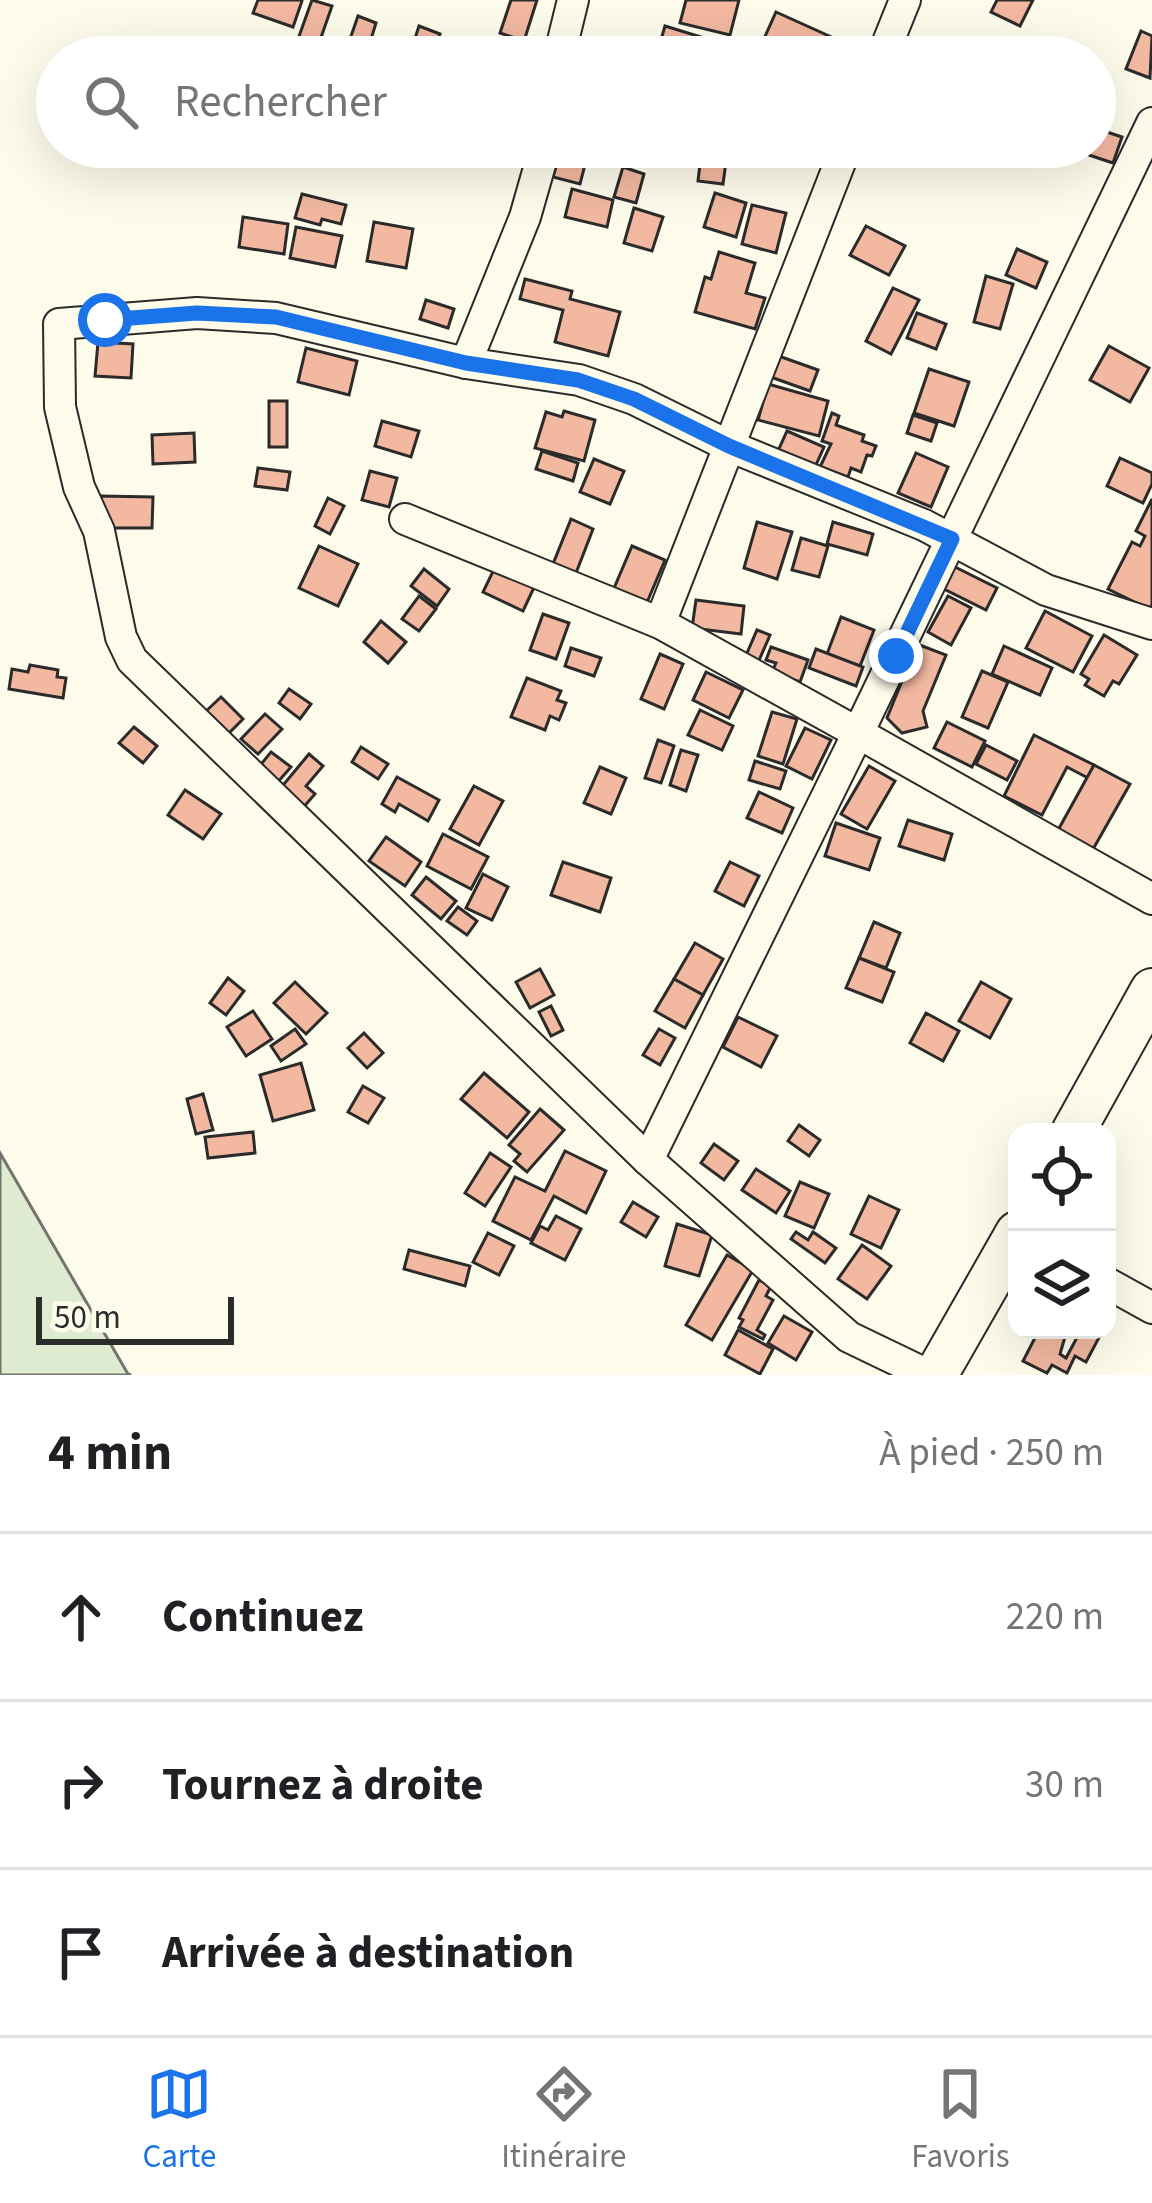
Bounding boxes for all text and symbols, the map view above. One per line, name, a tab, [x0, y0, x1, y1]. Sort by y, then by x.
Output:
search box	[36, 36, 1116, 168]
icon: search	[78, 69, 144, 135]
text: Rechercher	[174, 70, 387, 134]
route start	[78, 293, 132, 347]
route end	[869, 629, 923, 683]
map controls	[1008, 1123, 1116, 1339]
button: locate	[1008, 1123, 1116, 1231]
button: layers	[1008, 1231, 1116, 1339]
scale bar	[36, 1291, 234, 1344]
text: 50 m	[54, 1294, 121, 1341]
text: 4 min	[48, 1417, 172, 1489]
text: À pied · 250 m	[879, 1425, 1104, 1481]
icon: ahead	[48, 1584, 114, 1650]
text: Continuez	[162, 1585, 364, 1649]
text: 220 m	[1006, 1589, 1104, 1645]
icon: right	[48, 1752, 114, 1818]
text: Tournez à droite	[162, 1753, 484, 1817]
text: 30 m	[1025, 1757, 1104, 1813]
icon: arrive	[48, 1920, 114, 1986]
text: Arrivée à destination	[162, 1921, 574, 1985]
tab: Carte	[142, 2061, 216, 2180]
tab: Itinéraire	[501, 2061, 626, 2180]
tab: Favoris	[911, 2061, 1010, 2180]

